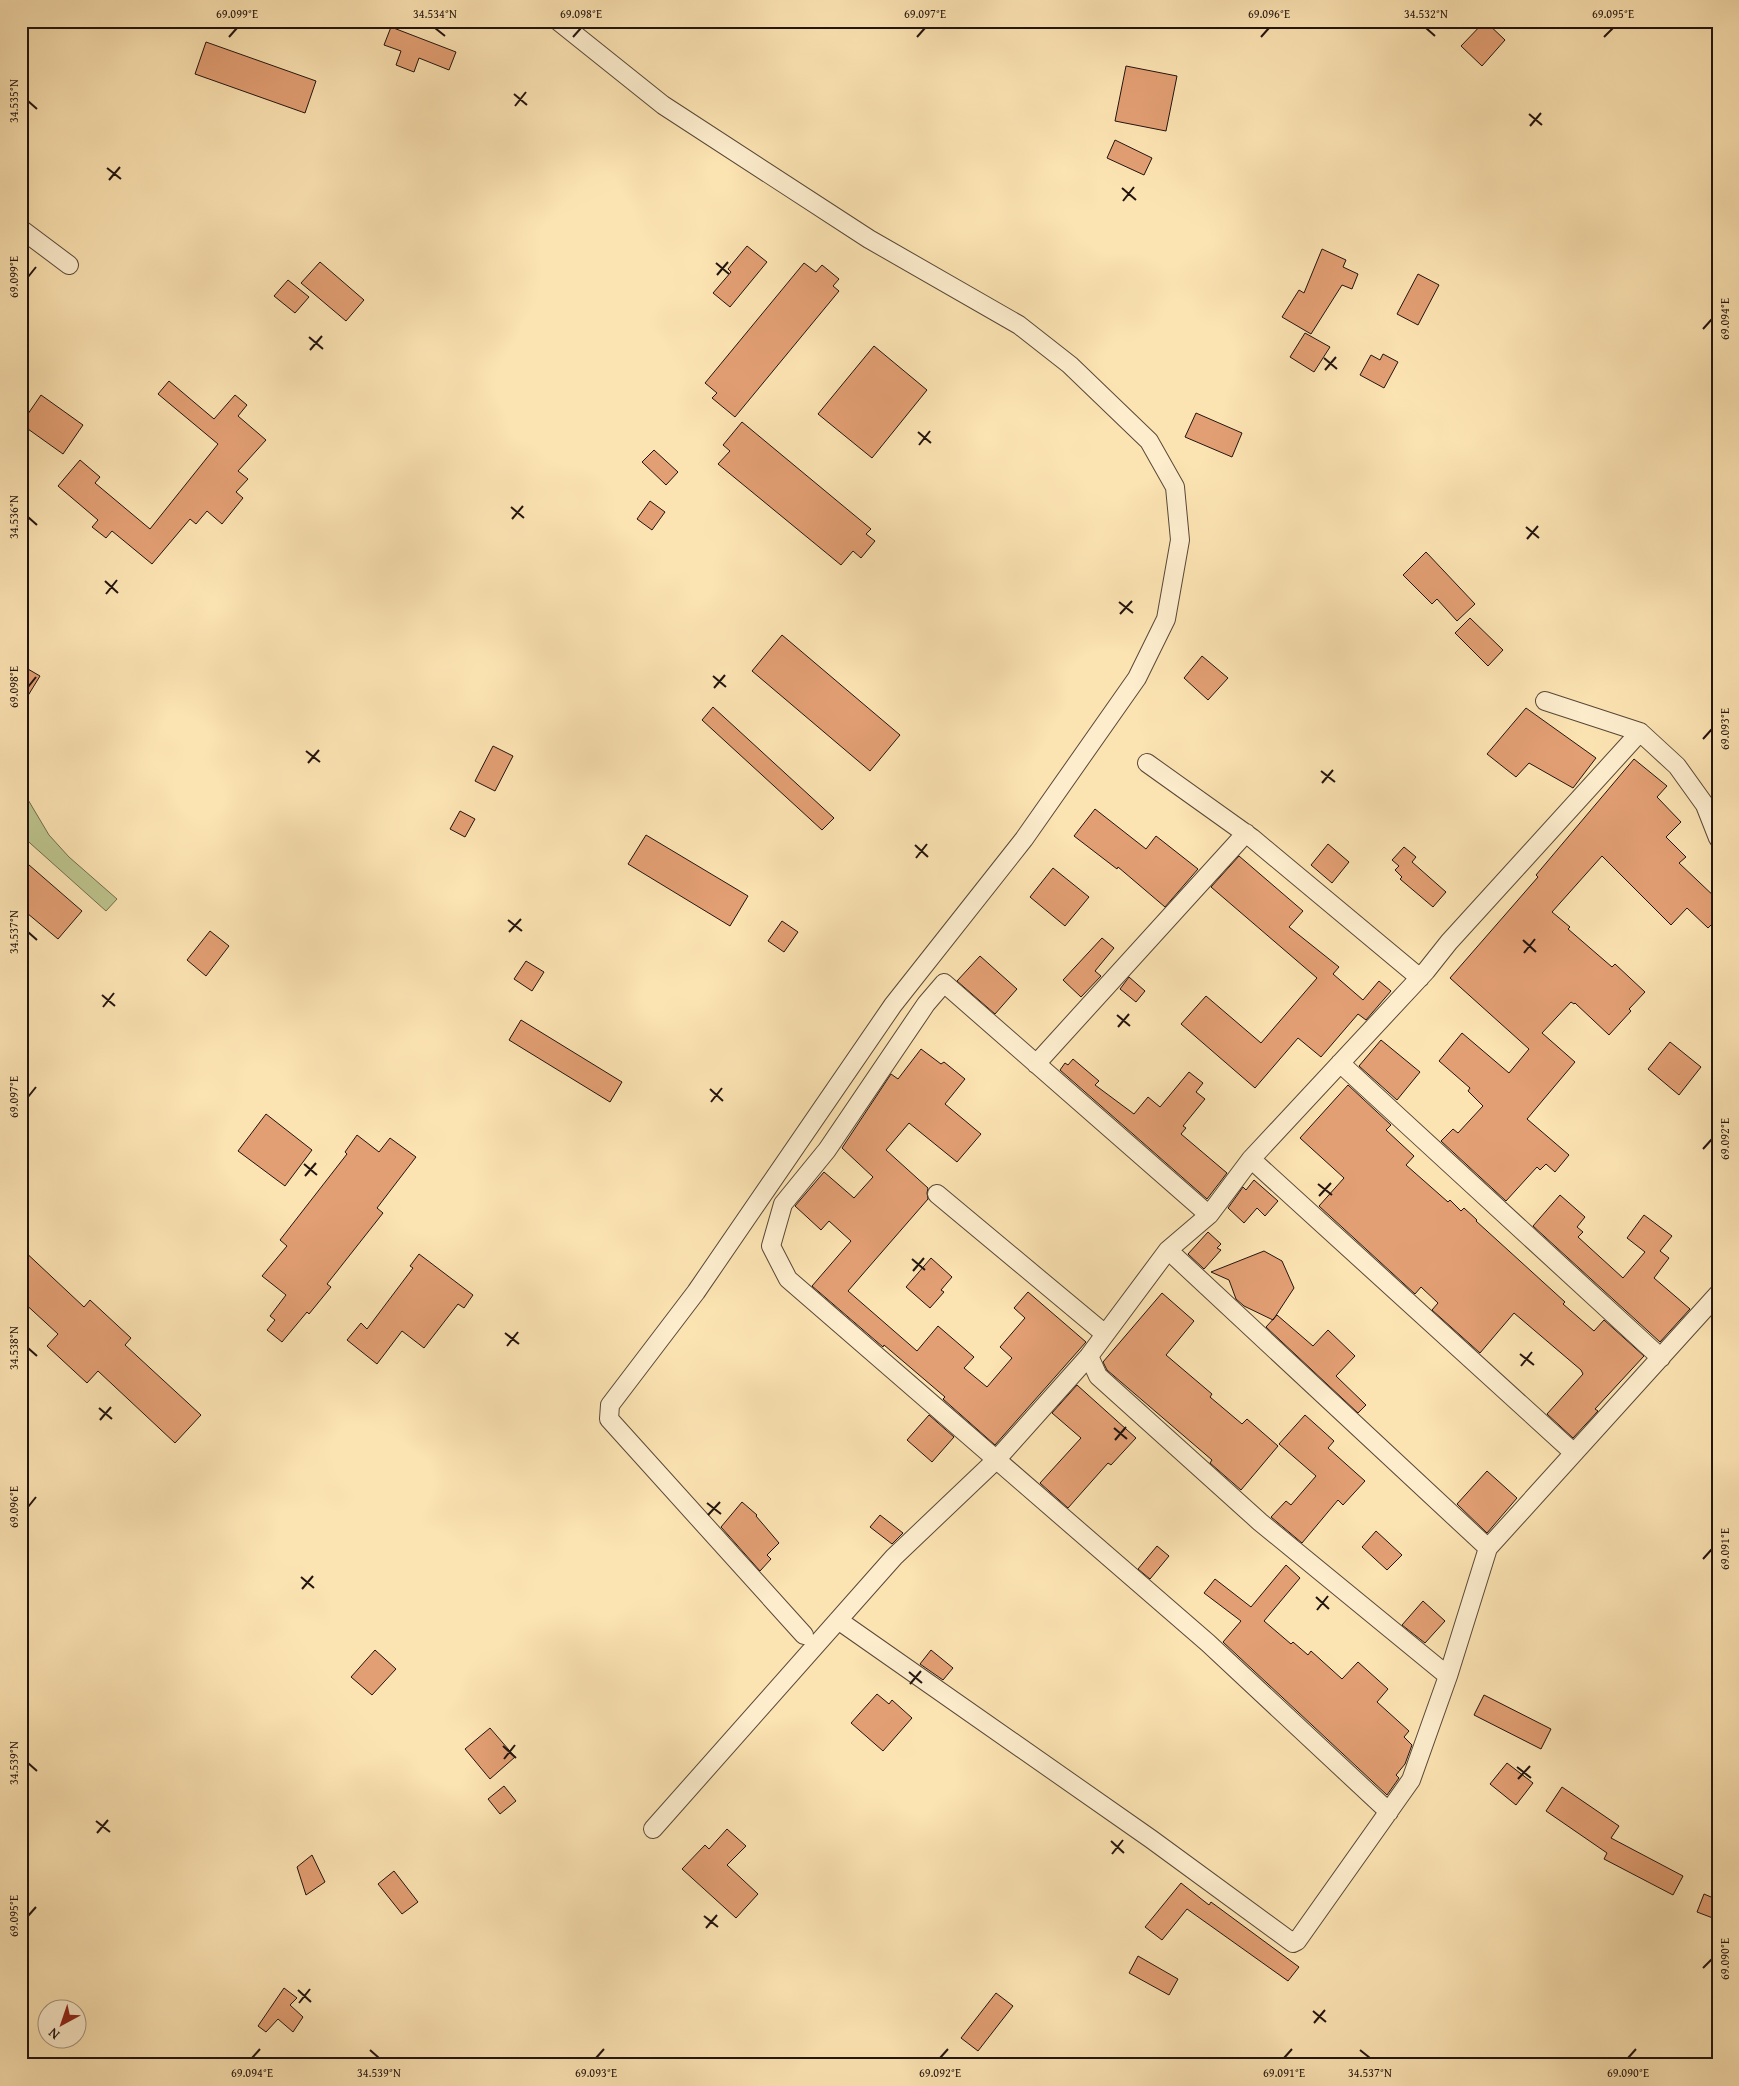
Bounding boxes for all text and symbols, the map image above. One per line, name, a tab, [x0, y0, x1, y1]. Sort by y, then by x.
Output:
text: 69.099°E	[216, 5, 258, 22]
text: 34.534°N	[413, 5, 457, 22]
text: 69.098°E	[560, 5, 602, 22]
text: 69.097°E	[904, 5, 946, 22]
text: 69.096°E	[1248, 5, 1290, 22]
text: 34.532°N	[1404, 5, 1448, 22]
text: 69.095°E	[1592, 5, 1634, 22]
text: 34.535°N	[5, 79, 22, 123]
text: 69.099°E	[5, 256, 22, 298]
text: 69.094°E	[1716, 298, 1733, 340]
text: 34.536°N	[5, 495, 22, 539]
text: 69.098°E	[5, 666, 22, 708]
text: 69.093°E	[1716, 708, 1733, 750]
text: 34.537°N	[5, 910, 22, 954]
text: 69.097°E	[5, 1076, 22, 1118]
text: 69.092°E	[1716, 1118, 1733, 1160]
text: 34.538°N	[5, 1326, 22, 1370]
text: 69.096°E	[5, 1486, 22, 1528]
text: 69.091°E	[1716, 1528, 1733, 1570]
text: 34.539°N	[5, 1741, 22, 1785]
text: 69.095°E	[5, 1895, 22, 1937]
text: 69.090°E	[1716, 1938, 1733, 1980]
north arrow	[38, 1998, 88, 2048]
text: N	[43, 2023, 64, 2045]
text: 69.094°E	[231, 2064, 273, 2081]
text: 34.539°N	[357, 2064, 401, 2081]
text: 69.093°E	[575, 2064, 617, 2081]
text: 69.092°E	[919, 2064, 961, 2081]
text: 69.091°E	[1263, 2064, 1305, 2081]
text: 34.537°N	[1348, 2064, 1392, 2081]
text: 69.090°E	[1607, 2064, 1649, 2081]

